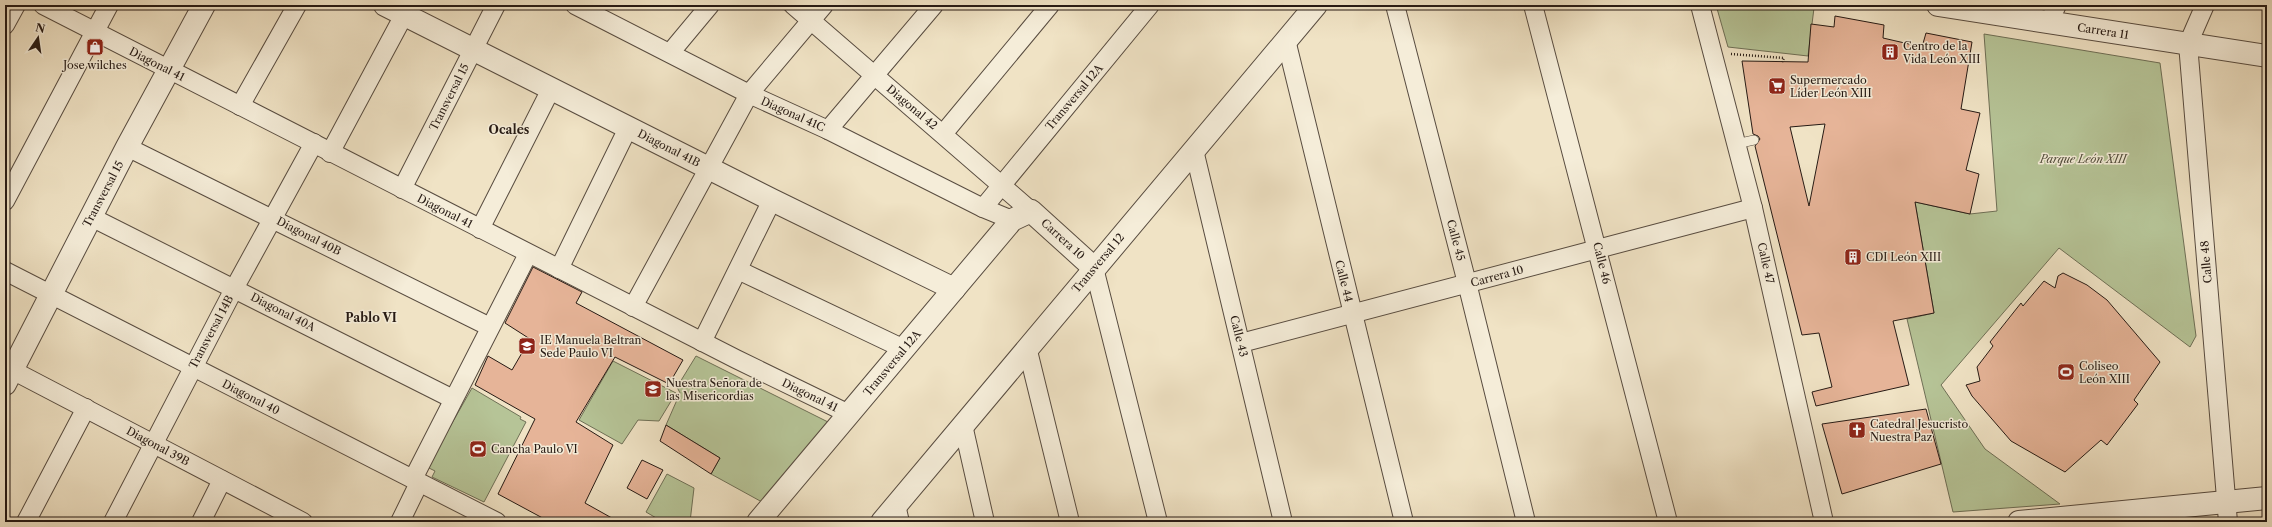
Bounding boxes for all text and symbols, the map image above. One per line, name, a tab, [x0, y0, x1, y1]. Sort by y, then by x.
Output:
north arrow	[18, 18, 58, 58]
text: N	[34, 20, 47, 36]
street label: Carrera 11	[2076, 20, 2130, 42]
shop icon: Jose wilches	[85, 37, 105, 57]
place label: Centro de la Vida León XIII	[1902, 39, 1980, 66]
building icon: Centro de la Vida León XIII	[1880, 42, 1900, 62]
street label: Diagonal 41	[127, 44, 187, 84]
place label: Jose wilches	[61, 58, 127, 72]
street label: Transversal 12A	[1042, 60, 1106, 133]
street label: Transversal 15	[426, 61, 472, 133]
place label: Supermercado Líder León XIII	[1790, 73, 1872, 100]
supermarket icon: Supermercado Líder León XIII	[1767, 76, 1787, 96]
street label: Diagonal 42	[884, 82, 940, 132]
street label: Diagonal 41C	[759, 94, 827, 134]
district label: Ocales	[489, 122, 530, 137]
street label: Diagonal 41B	[635, 126, 703, 170]
park label: Parque León XIII	[2039, 152, 2128, 166]
street label: Transversal 15	[80, 158, 126, 230]
street label: Diagonal 41	[415, 191, 475, 231]
street label: Diagonal 40B	[274, 214, 344, 258]
street label: Carrera 10	[1038, 216, 1088, 262]
street label: Calle 45	[1444, 218, 1468, 262]
street label: Transversal 12	[1069, 230, 1127, 296]
street label: Calle 48	[2197, 240, 2215, 284]
street label: Calle 46	[1590, 241, 1614, 286]
street label: Calle 47	[1754, 241, 1778, 285]
building icon: CDI León XIII	[1843, 247, 1863, 267]
place label: CDI León XIII	[1866, 250, 1941, 264]
street label: Calle 44	[1332, 259, 1356, 303]
street label: Carrera 10	[1469, 262, 1525, 290]
street label: Diagonal 40A	[248, 290, 318, 335]
street label: Transversal 14B	[186, 292, 236, 371]
district label: Pablo VI	[345, 310, 397, 325]
street label: Calle 43	[1227, 314, 1251, 358]
street label: Transversal 12A	[860, 326, 924, 399]
place label: IE Manuela Beltran Sede Paulo VI	[540, 333, 642, 360]
school or university icon: IE Manuela Beltran Sede Paulo VI	[517, 336, 537, 356]
place label: Coliseo León XIII	[2079, 359, 2130, 386]
sports icon: Coliseo León XIII	[2056, 362, 2076, 382]
street label: Diagonal 41	[780, 375, 841, 415]
place label: Nuestra Señora de las Misericordias	[666, 376, 762, 403]
street label: Diagonal 40	[220, 377, 282, 417]
school or university icon: Nuestra Señora de las Misericordias	[643, 379, 663, 399]
place label: Catedral Jesucristo Nuestra Paz	[1870, 417, 1968, 444]
church icon: Catedral Jesucristo Nuestra Paz	[1847, 420, 1867, 440]
street label: Diagonal 39B	[124, 423, 192, 469]
sports icon: Cancha Paulo VI	[468, 439, 488, 459]
place label: Cancha Paulo VI	[491, 442, 578, 456]

